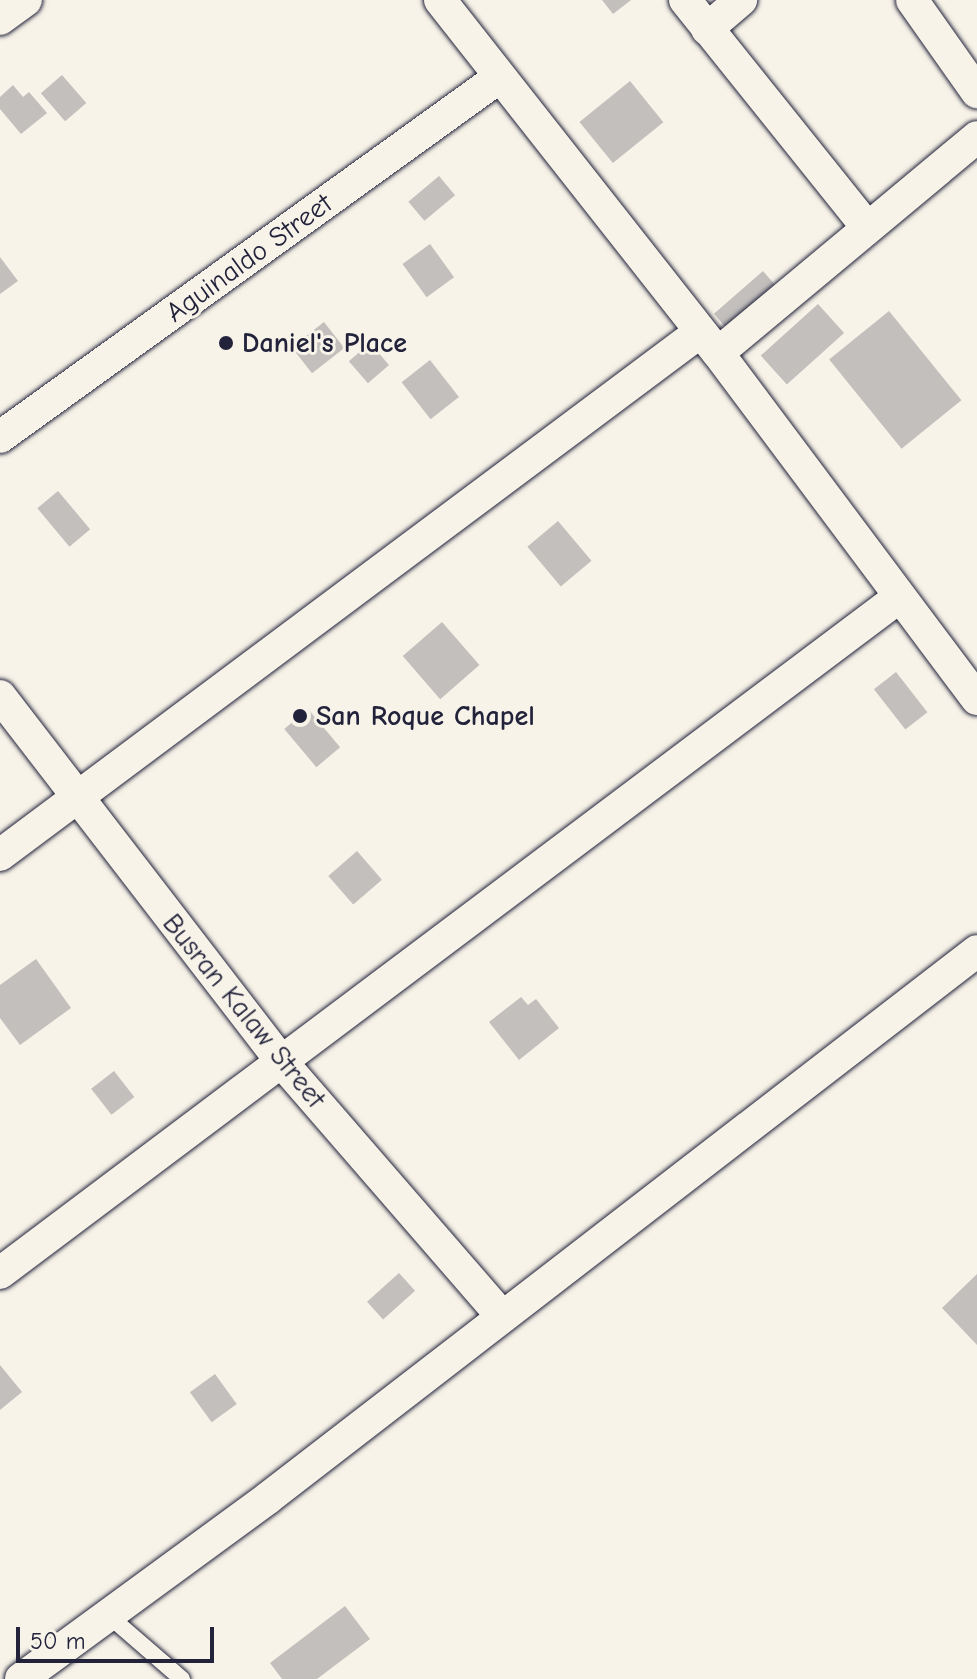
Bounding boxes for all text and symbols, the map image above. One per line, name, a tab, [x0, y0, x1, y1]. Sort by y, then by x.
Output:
street label: Aguinaldo Street	[159, 187, 339, 329]
place label: Daniel's Place	[242, 326, 407, 360]
marker: Daniel's Place	[217, 334, 235, 352]
place label: San Roque Chapel	[316, 699, 535, 733]
marker: San Roque Chapel	[291, 707, 309, 725]
street label: Busran Kalaw Street	[155, 907, 333, 1115]
scale bar	[20, 1611, 218, 1661]
text: 50 m	[30, 1627, 86, 1655]

